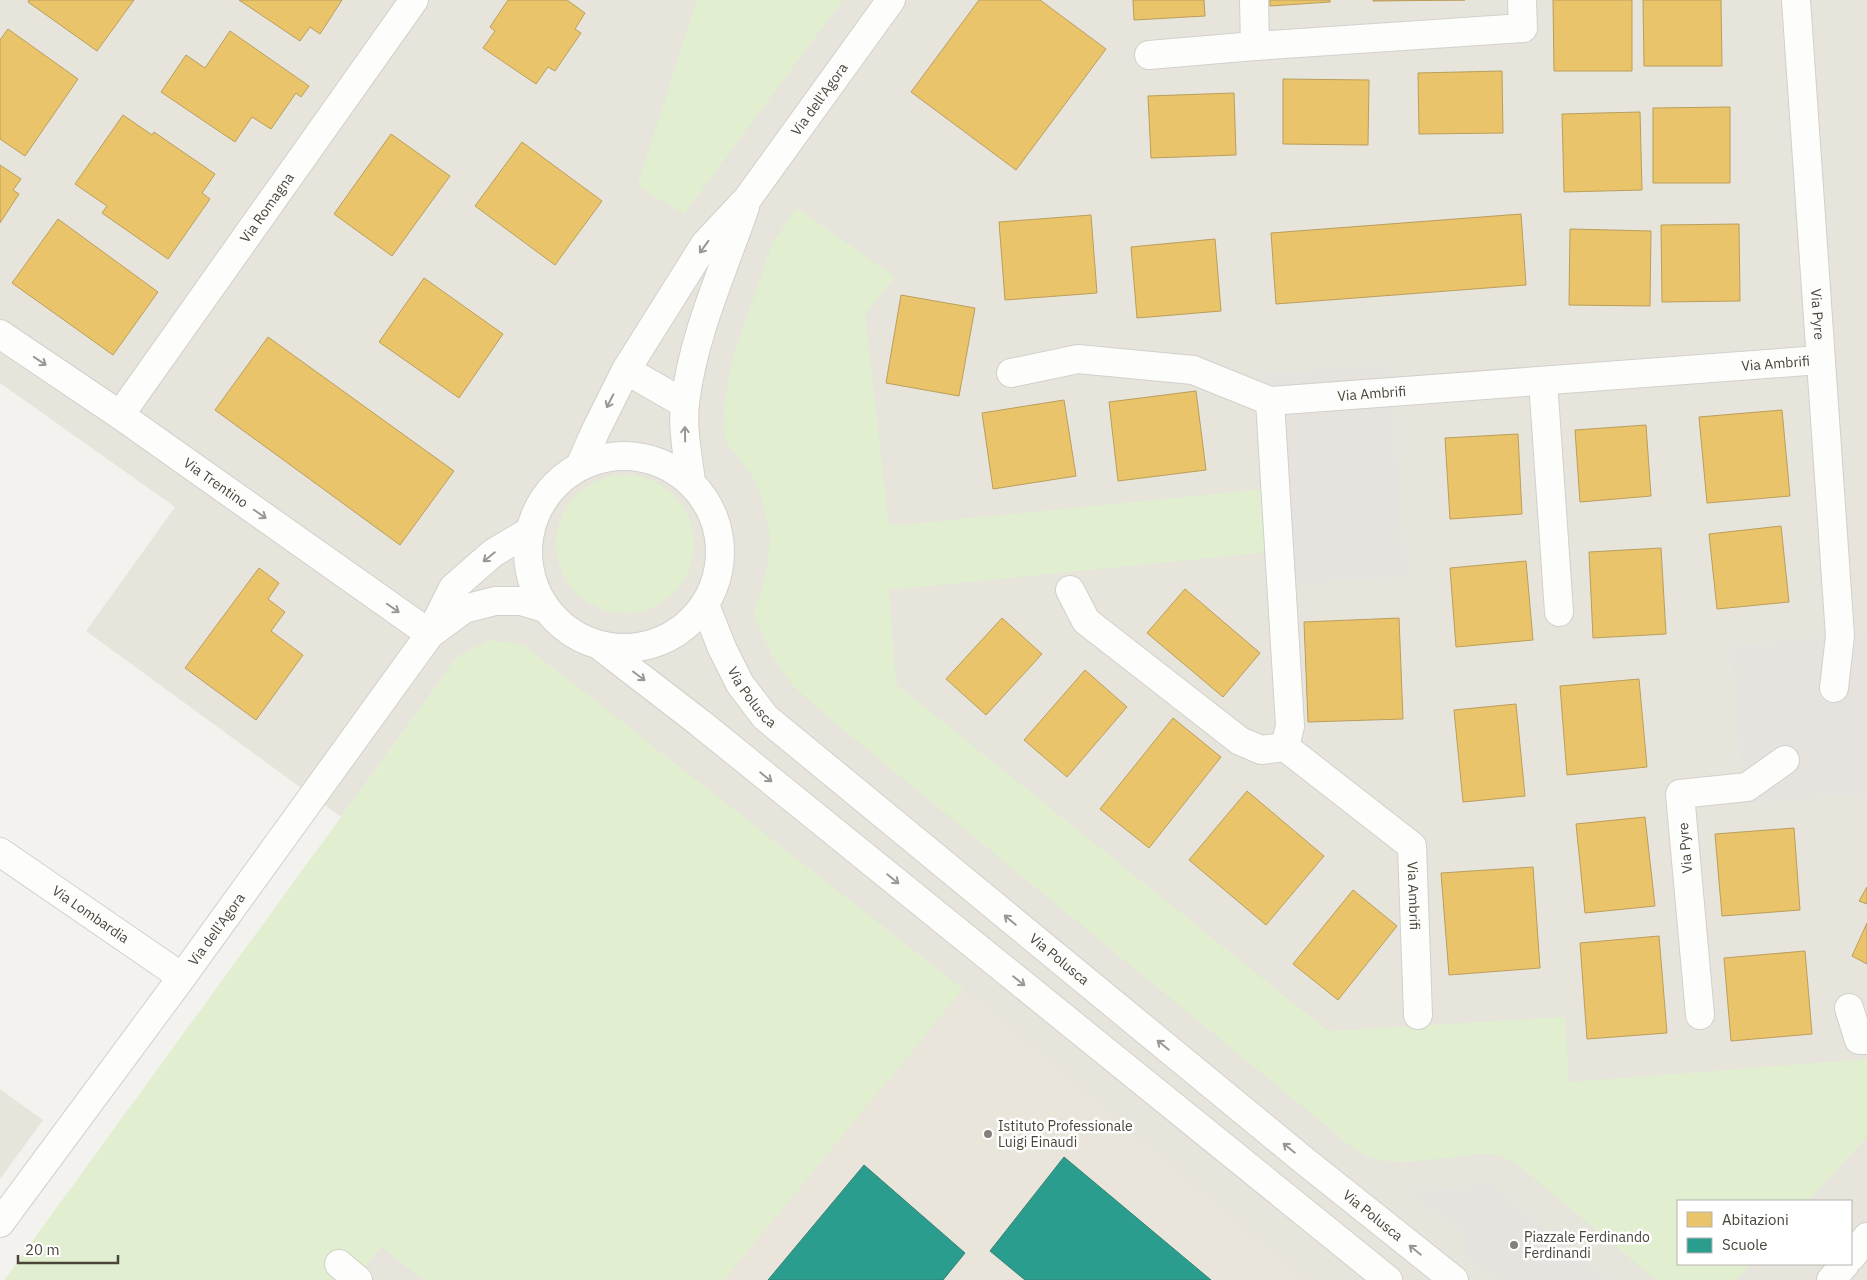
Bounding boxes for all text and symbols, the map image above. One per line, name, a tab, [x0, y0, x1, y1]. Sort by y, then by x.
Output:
street label: Via dell'Agora	[787, 59, 852, 139]
street label: Via Romagna	[236, 169, 298, 246]
one-way arrow	[699, 240, 709, 254]
street label: Via Pyre	[1807, 288, 1829, 341]
street label: Via Ambrifi	[1741, 352, 1811, 375]
one-way arrow	[33, 357, 47, 367]
street label: Via Ambrifi	[1337, 382, 1407, 405]
one-way arrow	[605, 393, 614, 408]
one-way arrow	[681, 426, 690, 442]
street label: Via Trentino	[180, 454, 252, 512]
one-way arrow	[253, 509, 267, 519]
one-way arrow	[483, 551, 496, 563]
one-way arrow	[386, 603, 400, 613]
street label: Via Polusca	[724, 663, 780, 732]
one-way arrow	[632, 670, 645, 681]
one-way arrow	[760, 771, 773, 782]
street label: Via Pyre	[1674, 821, 1696, 874]
street label: Via Ambrifi	[1404, 861, 1424, 930]
one-way arrow	[886, 873, 899, 884]
street label: Via Lombardia	[49, 882, 133, 947]
street label: Via dell'Agora	[184, 889, 249, 969]
one-way arrow	[1004, 915, 1017, 926]
street label: Via Polusca	[1026, 929, 1093, 989]
one-way arrow	[1012, 976, 1025, 987]
one-way arrow	[1157, 1040, 1170, 1051]
place label: Istituto Professionale Luigi Einaudi	[998, 1117, 1133, 1151]
marker: Istituto Professionale Luigi Einaudi	[982, 1128, 994, 1140]
one-way arrow	[1283, 1142, 1296, 1153]
street label: Via Polusca	[1339, 1186, 1407, 1245]
legend	[1677, 1200, 1852, 1265]
text: Abitazioni	[1722, 1210, 1789, 1229]
place label: Piazzale Ferdinando Ferdinandi	[1524, 1228, 1650, 1262]
scale bar	[18, 1232, 118, 1264]
text: Scuole	[1722, 1235, 1768, 1254]
marker: Piazzale Ferdinando Ferdinandi	[1508, 1239, 1520, 1251]
text: 20 m	[25, 1240, 60, 1259]
one-way arrow	[1409, 1245, 1422, 1256]

